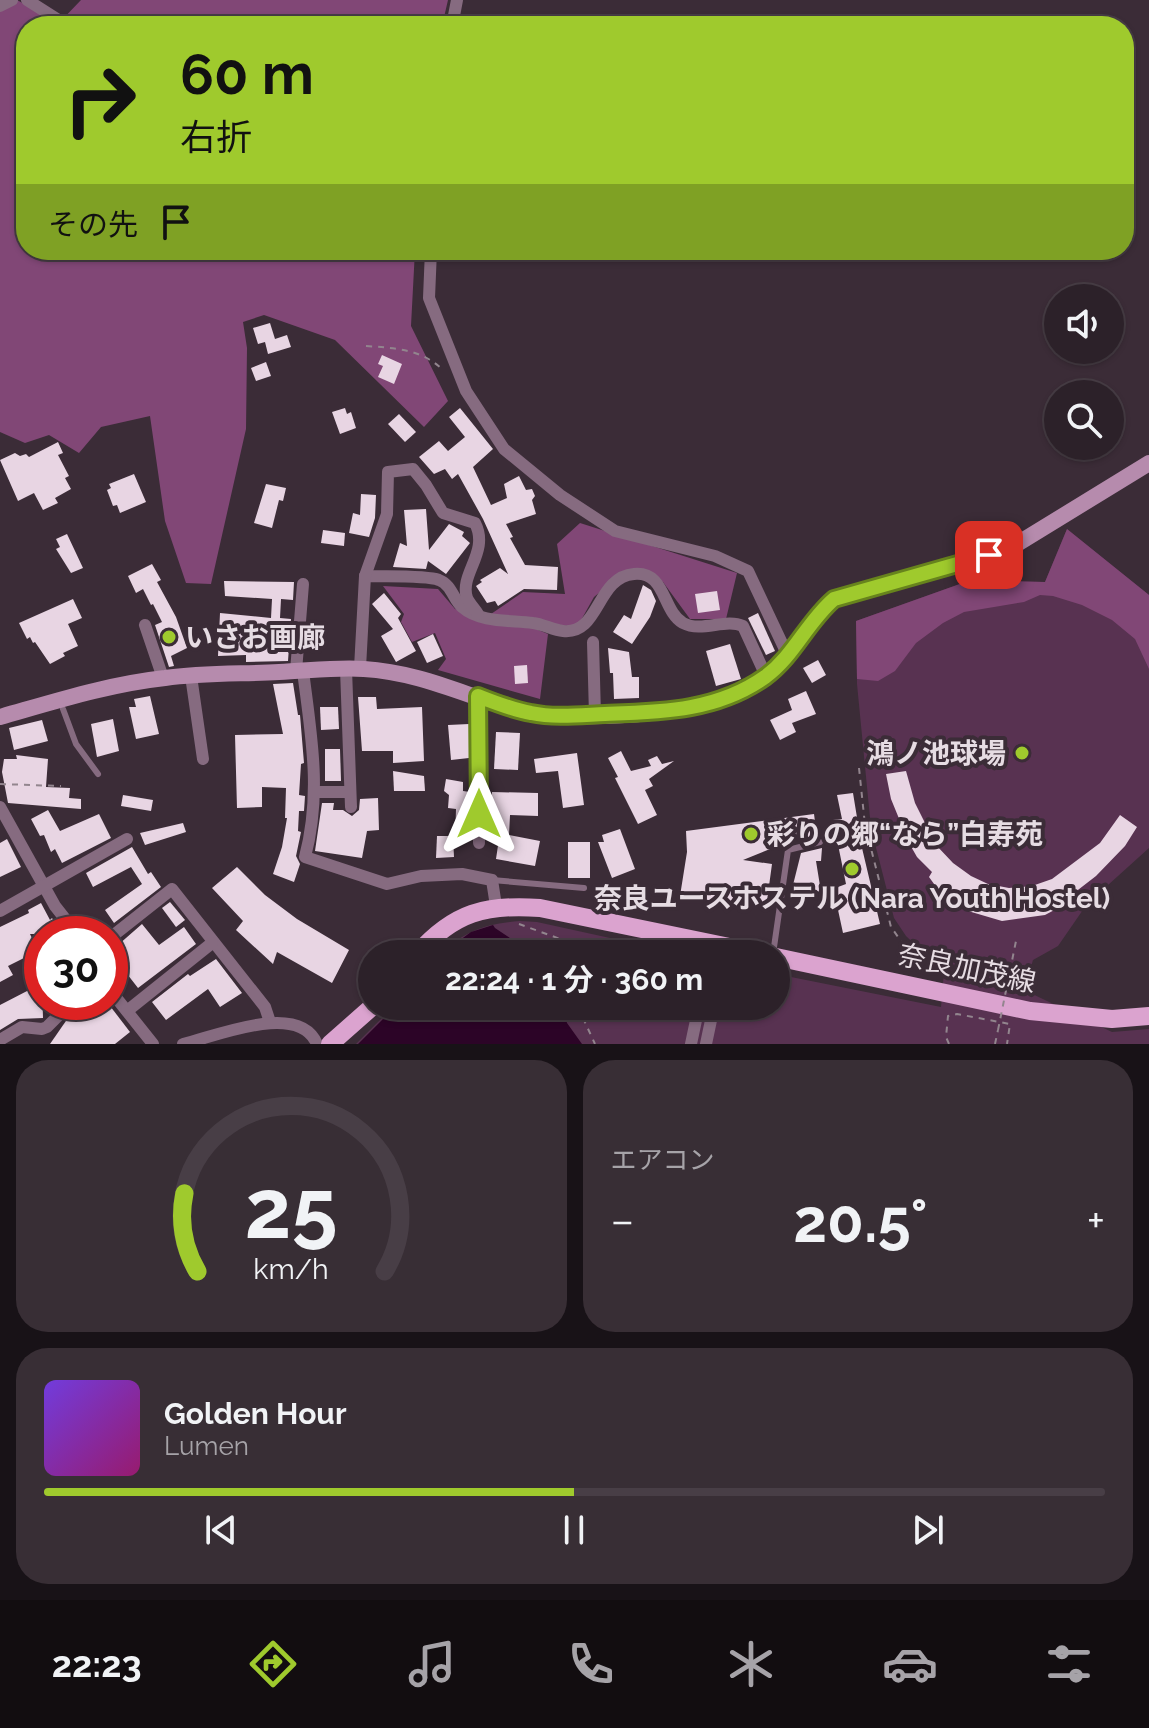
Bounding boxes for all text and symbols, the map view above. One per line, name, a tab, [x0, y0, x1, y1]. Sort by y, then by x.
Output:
text: 60 m	[180, 41, 314, 107]
icon: right	[48, 48, 152, 152]
text: 右折	[180, 116, 252, 158]
icon: arrive	[154, 200, 198, 244]
text: その先	[48, 207, 138, 242]
map controls	[1044, 284, 1124, 460]
button: sound	[1044, 284, 1124, 364]
button: search	[1044, 380, 1124, 460]
pin	[955, 521, 1023, 589]
icon: arrive	[967, 533, 1011, 577]
place label: いさお画廊	[185, 621, 325, 654]
marker: いさお画廊	[160, 628, 178, 646]
place label: 鴻ノ池球場	[866, 737, 1006, 770]
marker: 鴻ノ池球場	[1013, 744, 1031, 762]
position arrow	[437, 772, 521, 856]
place label: 彩りの郷“なら”白寿苑	[767, 818, 1043, 851]
marker: 彩りの郷“なら”白寿苑	[742, 825, 760, 843]
marker: 奈良ユースホステル (Nara Youth Hostel)	[843, 860, 861, 878]
place label: 奈良ユースホステル (Nara Youth Hostel)	[594, 882, 1110, 915]
speed limit sign: 30	[24, 916, 128, 1020]
street label: 奈良加茂線	[895, 938, 1039, 999]
text: 22:24 · 1 分 · 360 m	[445, 962, 703, 997]
text: エアコン	[611, 1145, 715, 1175]
text: 25	[245, 1160, 338, 1257]
text: 20.5°	[793, 1186, 928, 1256]
text: −	[611, 1195, 634, 1246]
text: +	[1087, 1195, 1105, 1246]
text: km/h	[254, 1252, 329, 1286]
text: Golden Hour	[164, 1396, 347, 1431]
text: Lumen	[164, 1431, 249, 1461]
icon: previous	[199, 1508, 243, 1552]
icon: pause	[552, 1508, 596, 1552]
icon: next	[906, 1508, 950, 1552]
icon: directions	[245, 1636, 301, 1692]
icon: music	[404, 1636, 460, 1692]
icon: phone	[563, 1636, 619, 1692]
icon: climate	[723, 1636, 779, 1692]
icon: car	[882, 1636, 938, 1692]
icon: filters	[1041, 1636, 1097, 1692]
text: 22:23	[52, 1643, 142, 1685]

